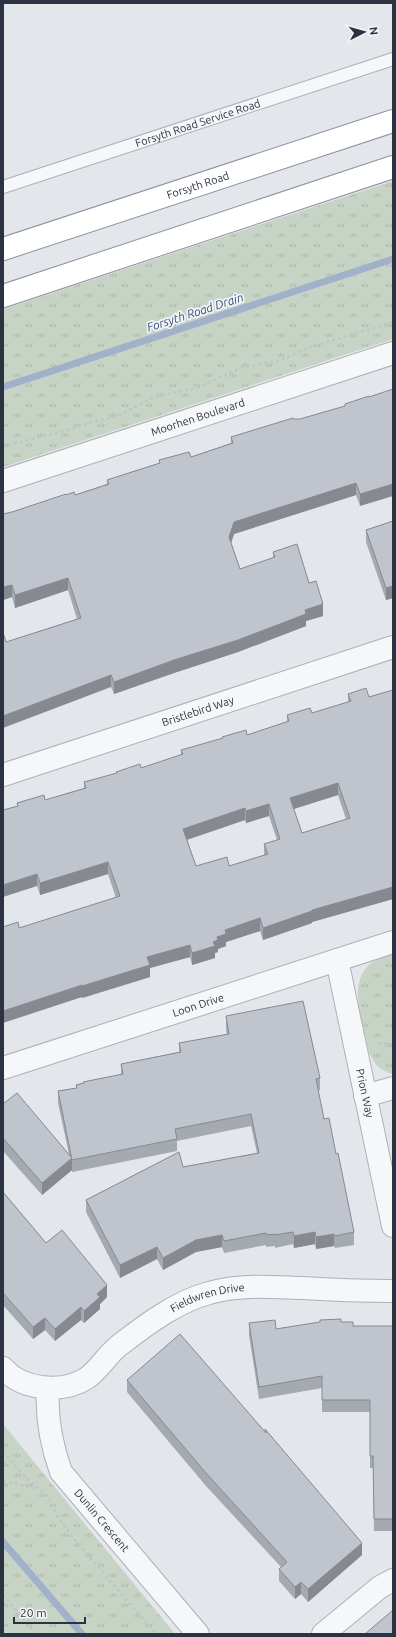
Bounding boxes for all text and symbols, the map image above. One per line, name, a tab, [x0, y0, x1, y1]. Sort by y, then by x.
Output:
north arrow	[344, 12, 384, 52]
text: N	[368, 26, 380, 36]
street label: Forsyth Road Service Road	[134, 97, 262, 149]
street label: Forsyth Road	[165, 169, 231, 201]
water label: Forsyth Road Drain	[145, 290, 245, 334]
street label: Moorhen Boulevard	[149, 396, 246, 438]
street label: Bristlebird Way	[160, 693, 236, 728]
street label: Loon Drive	[171, 991, 225, 1019]
street label: Prion Way	[354, 1068, 376, 1119]
street label: Fieldwren Drive	[168, 1281, 245, 1315]
street label: Dunlin Crescent	[72, 1487, 132, 1555]
scale bar	[14, 1599, 85, 1625]
text: 20 m	[20, 1606, 47, 1619]

